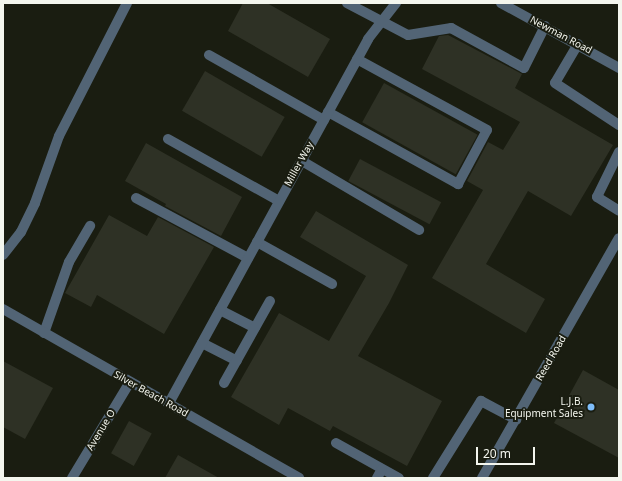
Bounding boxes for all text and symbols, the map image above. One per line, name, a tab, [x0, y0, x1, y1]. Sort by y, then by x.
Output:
street label: Newman Road	[528, 14, 594, 56]
street label: Miller Way	[282, 140, 316, 188]
street label: Reed Road	[533, 333, 569, 383]
street label: Silver Beach Road	[112, 369, 190, 419]
place label: L.J.B. Equipment Sales	[505, 395, 583, 418]
marker: L.J.B. Equipment Sales	[586, 402, 596, 412]
street label: Avenue O	[84, 407, 118, 453]
scale bar	[478, 439, 537, 465]
text: 20 m	[483, 445, 511, 462]

